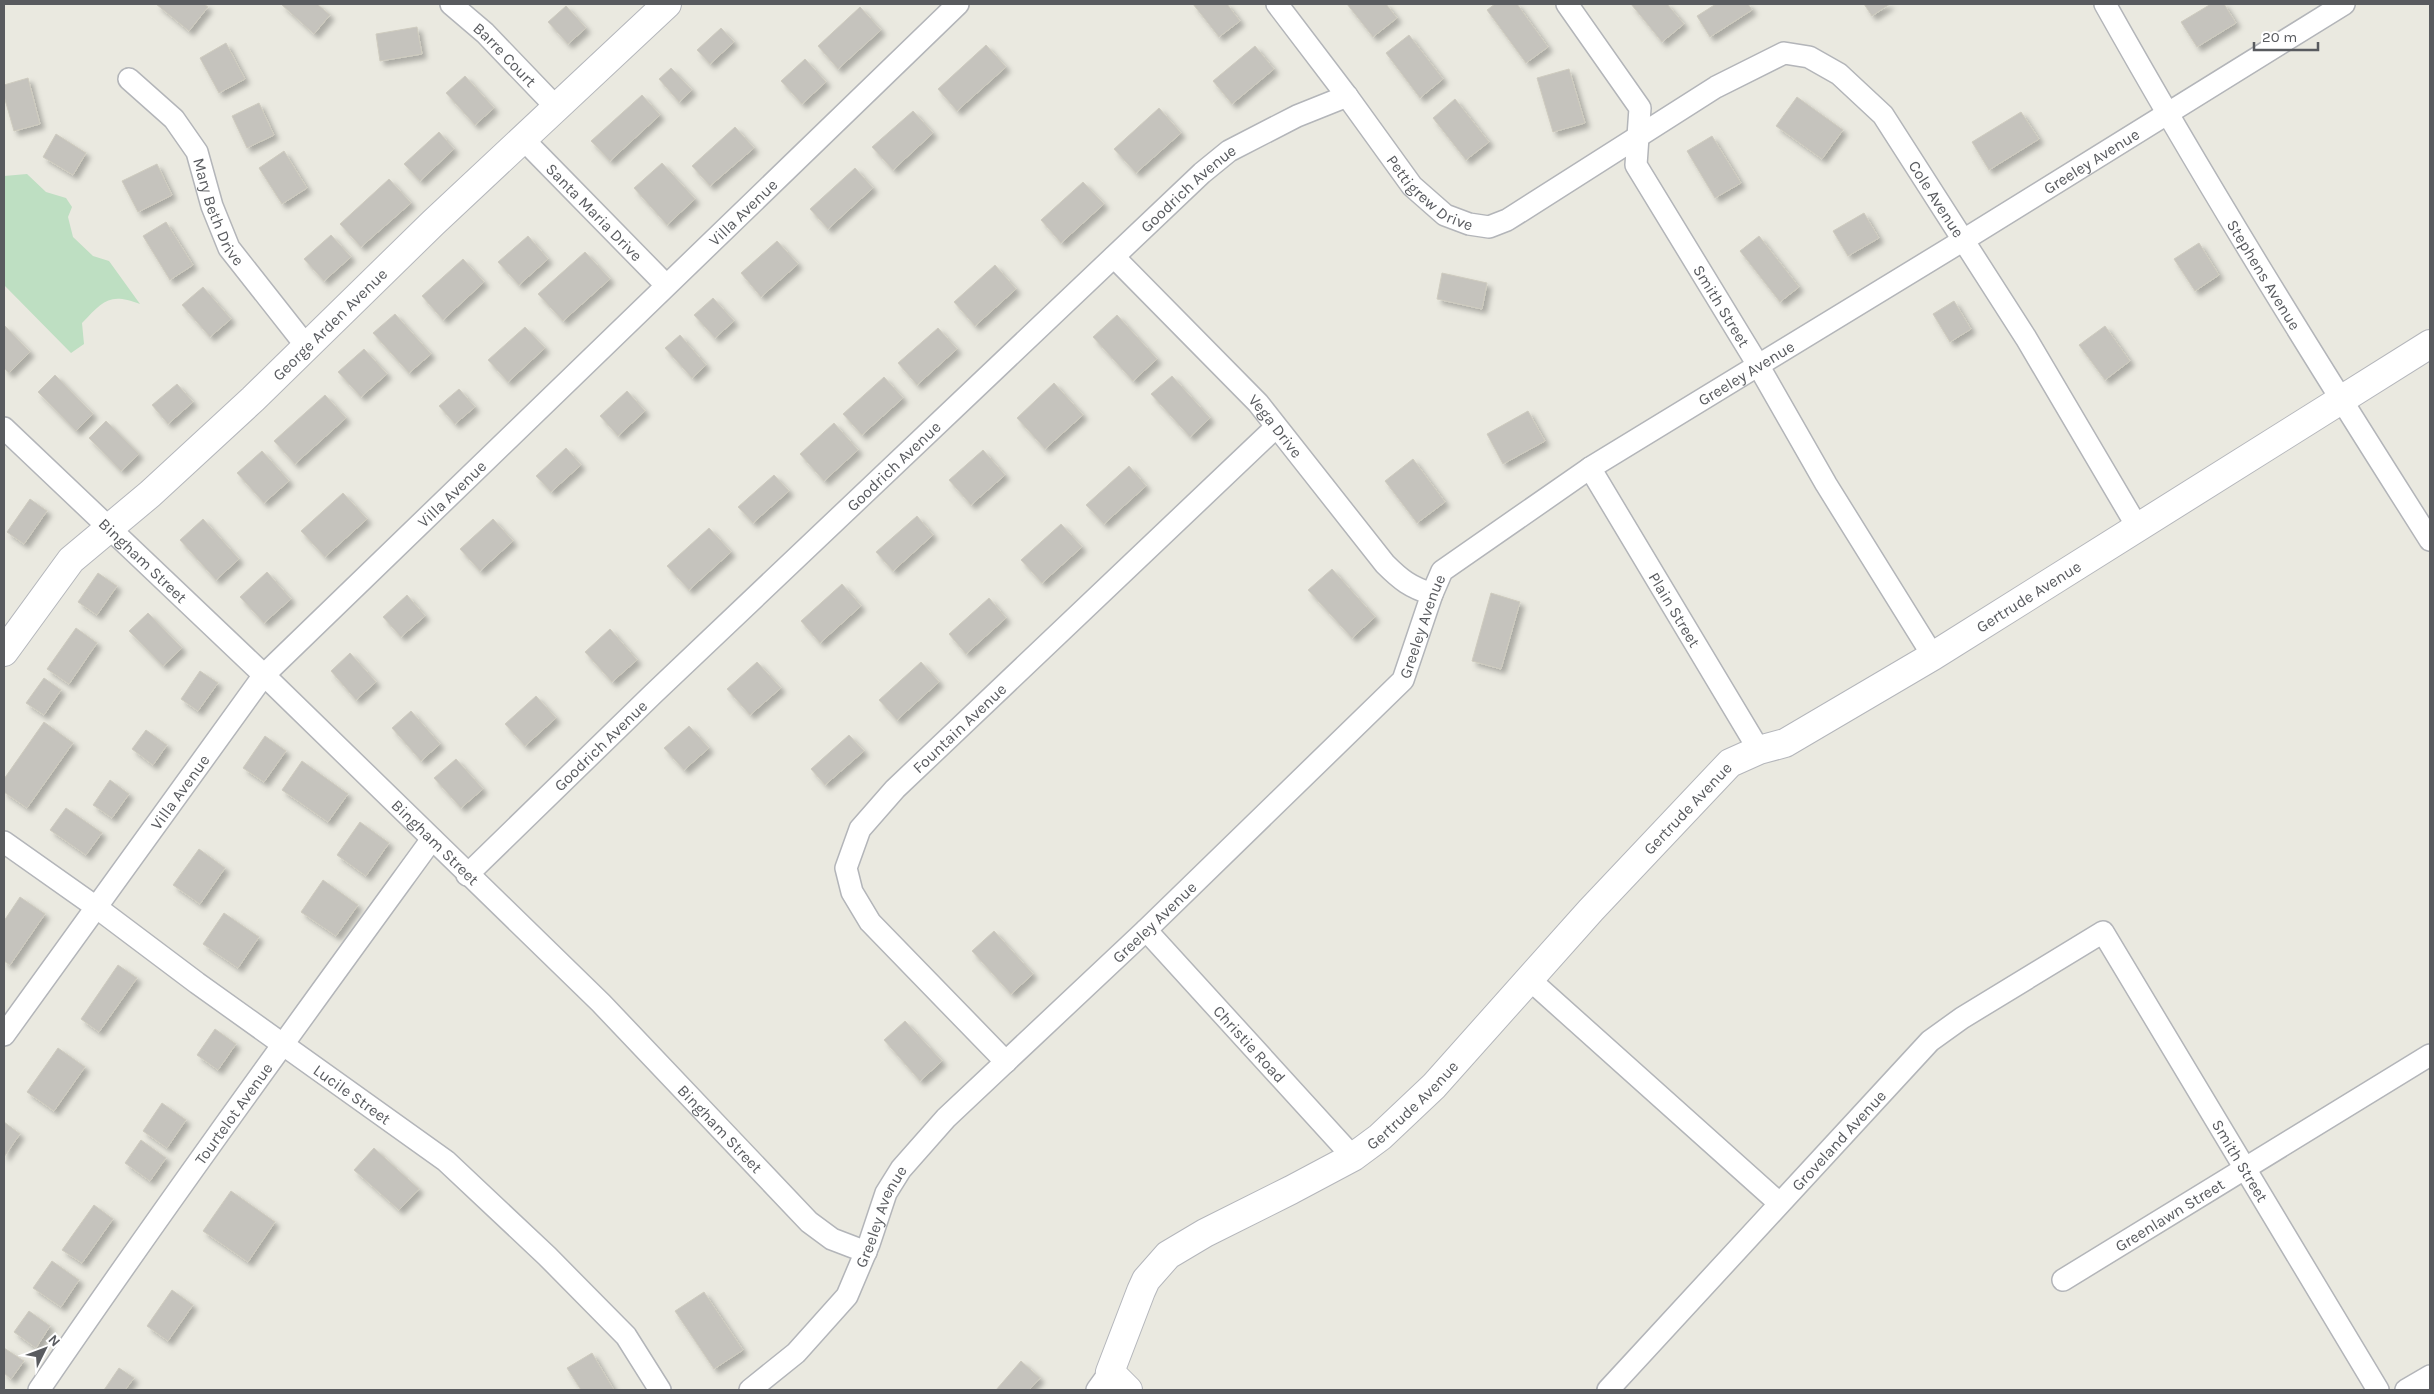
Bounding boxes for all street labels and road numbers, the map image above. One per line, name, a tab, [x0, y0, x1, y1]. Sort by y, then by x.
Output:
street label: Barre Court	[470, 18, 541, 90]
street label: Greeley Avenue	[2040, 124, 2143, 198]
street label: Goodrich Avenue	[1136, 140, 1239, 236]
street label: Pettigrew Drive	[1383, 151, 1476, 234]
street label: Mary Beth Drive	[190, 156, 249, 269]
street label: Cole Avenue	[1905, 157, 1968, 241]
street label: Santa Maria Drive	[542, 159, 647, 265]
street label: Villa Avenue	[704, 175, 781, 250]
street label: Stephens Avenue	[2223, 216, 2305, 333]
street label: Smith Street	[1690, 261, 1754, 350]
street label: George Arden Avenue	[268, 264, 391, 384]
street label: Greeley Avenue	[1694, 336, 1798, 409]
street label: Vega Drive	[1245, 390, 1307, 461]
street label: Goodrich Avenue	[843, 417, 944, 515]
street label: Villa Avenue	[413, 456, 490, 531]
street label: Bingham Street	[95, 514, 191, 607]
street label: Gertrude Avenue	[1972, 556, 2084, 636]
street label: Plain Street	[1645, 568, 1705, 651]
street label: Greeley Avenue	[1395, 571, 1449, 681]
street label: Fountain Avenue	[908, 679, 1010, 777]
street label: Goodrich Avenue	[550, 696, 651, 795]
street label: Villa Avenue	[146, 751, 213, 833]
street label: Gertrude Avenue	[1639, 758, 1736, 858]
street label: Bingham Street	[388, 795, 483, 889]
street label: Greeley Avenue	[1108, 877, 1200, 966]
street label: Christie Road	[1210, 1001, 1290, 1086]
street label: Gertrude Avenue	[1363, 1056, 1462, 1153]
street label: Tourtelot Avenue	[190, 1059, 276, 1168]
street label: Lucile Street	[310, 1060, 395, 1128]
street label: Bingham Street	[674, 1080, 767, 1177]
street label: Groveland Avenue	[1787, 1086, 1890, 1194]
street label: Smith Street	[2208, 1116, 2272, 1205]
street label: Greeley Avenue	[851, 1162, 910, 1270]
street label: Greenlawn Street	[2112, 1174, 2228, 1255]

